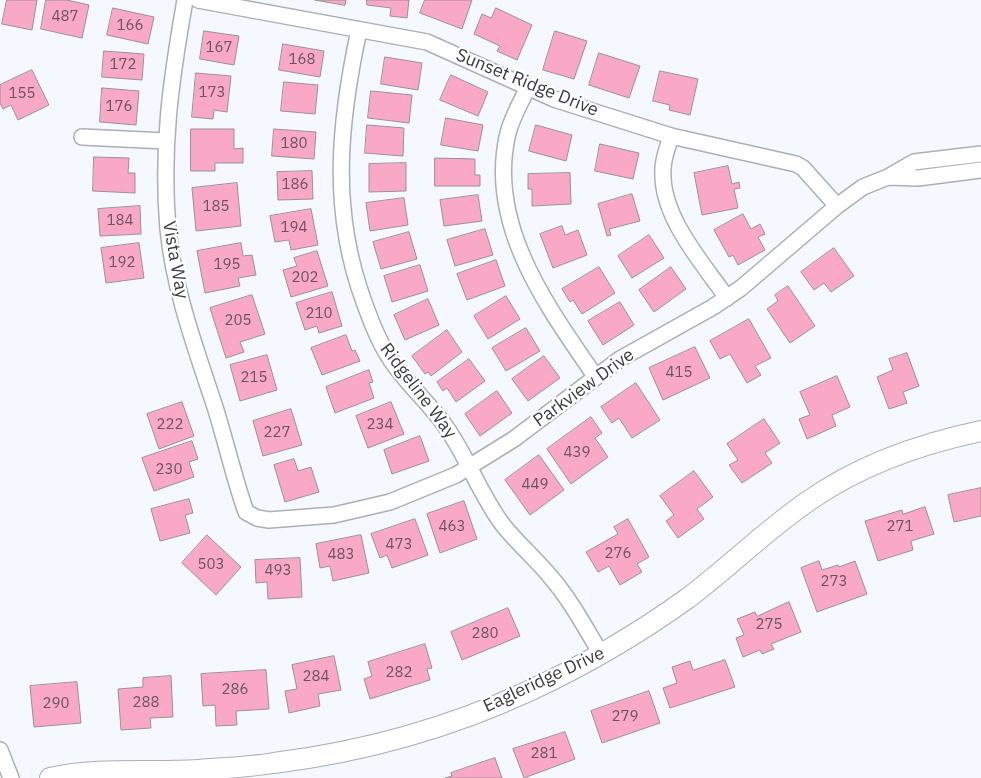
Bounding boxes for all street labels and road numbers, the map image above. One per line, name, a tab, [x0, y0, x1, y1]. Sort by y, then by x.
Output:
street label: Sunset Ridge Drive	[453, 45, 601, 121]
street label: Vista Way	[158, 219, 192, 301]
street label: Ridgeline Way	[375, 339, 461, 443]
street label: Parkview Drive	[529, 344, 639, 432]
street label: Eagleridge Drive	[480, 642, 608, 718]

